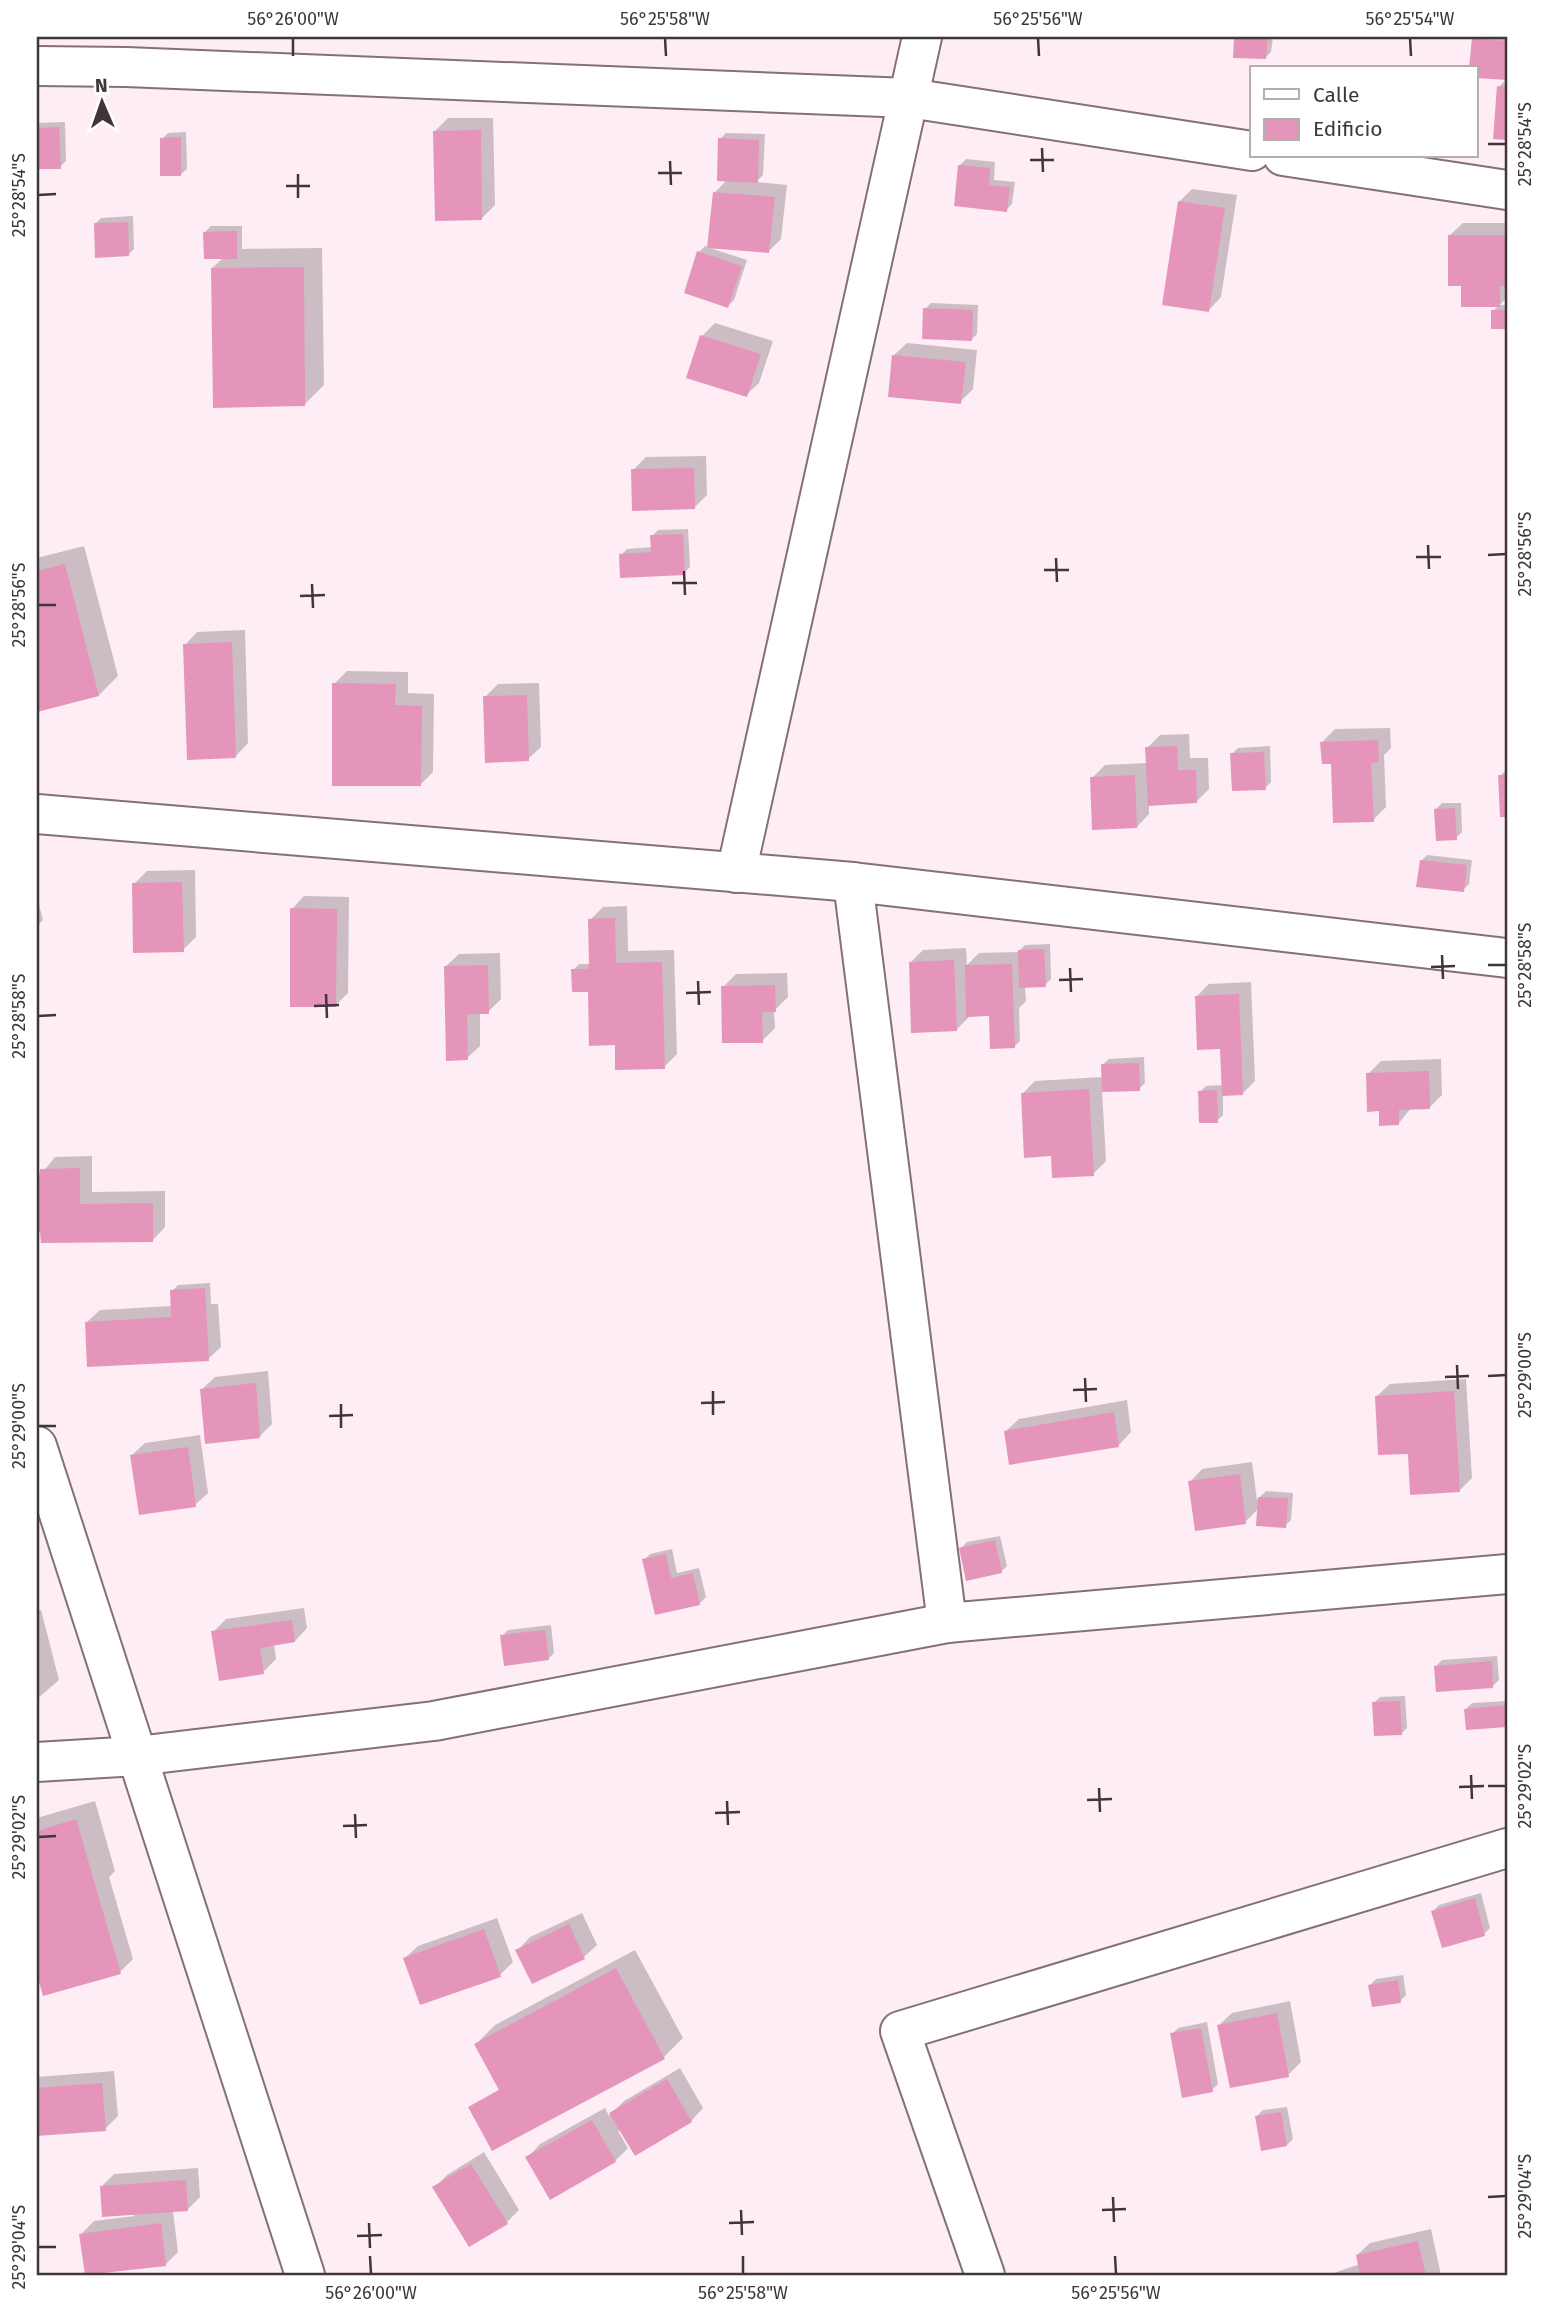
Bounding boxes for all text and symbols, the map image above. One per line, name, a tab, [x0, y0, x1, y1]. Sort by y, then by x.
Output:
text: 56°26'00"W	[247, 8, 339, 30]
text: 56°25'58"W	[620, 8, 710, 30]
text: 56°25'56"W	[993, 8, 1083, 30]
text: 56°25'54"W	[1366, 8, 1455, 30]
north arrow	[66, 66, 136, 136]
legend	[1250, 66, 1478, 158]
text: N	[95, 74, 108, 97]
text: Calle	[1313, 82, 1359, 108]
text: 25°28'54"S	[1514, 102, 1536, 186]
text: Edificio	[1313, 116, 1383, 142]
text: 25°28'54"S	[8, 153, 30, 237]
text: 25°28'56"S	[1514, 511, 1536, 596]
text: 25°28'56"S	[8, 562, 30, 647]
text: 25°28'58"S	[1514, 922, 1536, 1008]
text: 25°28'58"S	[8, 973, 30, 1059]
text: 25°29'00"S	[1514, 1332, 1536, 1418]
text: 25°29'00"S	[8, 1383, 30, 1469]
text: 25°29'02"S	[1514, 1743, 1536, 1828]
text: 25°29'02"S	[8, 1794, 30, 1879]
text: 25°29'04"S	[1514, 2153, 1536, 2238]
text: 25°29'04"S	[8, 2204, 30, 2289]
text: 56°26'00"W	[325, 2282, 417, 2304]
text: 56°25'58"W	[698, 2282, 788, 2304]
text: 56°25'56"W	[1071, 2282, 1161, 2304]

